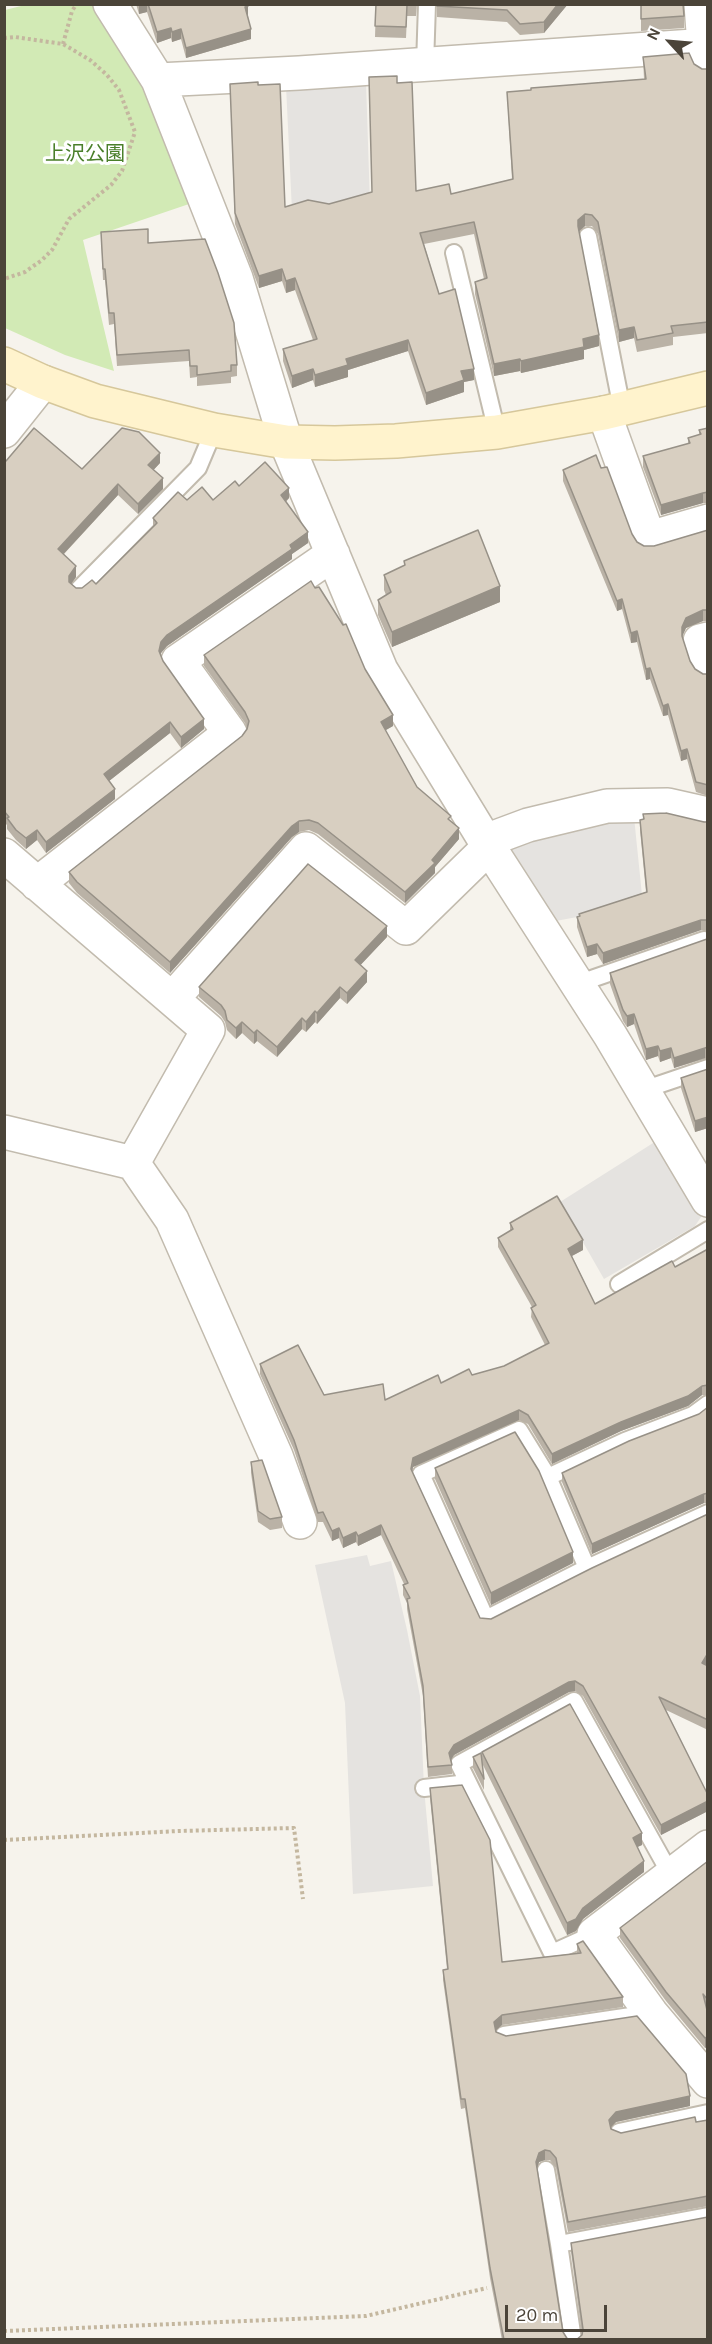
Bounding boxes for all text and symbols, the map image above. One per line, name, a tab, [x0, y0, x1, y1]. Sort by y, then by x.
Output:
north arrow	[640, 12, 700, 72]
text: N	[642, 25, 664, 43]
park label: 上沢公園	[45, 142, 125, 166]
scale bar	[508, 2293, 610, 2331]
text: 20 m	[516, 2304, 558, 2326]

